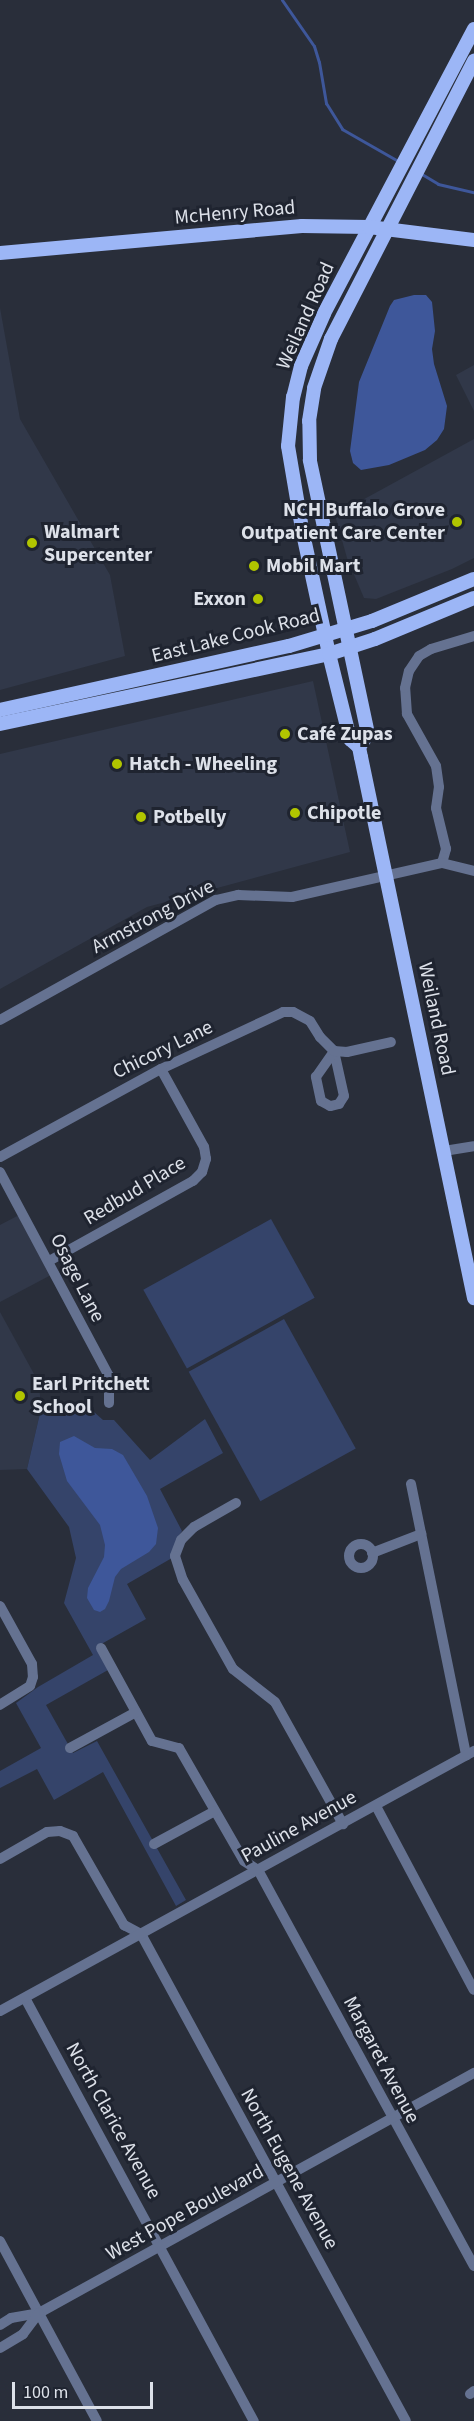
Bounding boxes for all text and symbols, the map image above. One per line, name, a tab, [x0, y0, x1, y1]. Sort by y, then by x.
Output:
street label: McHenry Road	[174, 196, 296, 230]
street label: Weiland Road	[272, 259, 340, 373]
place label: NCH Buffalo Grove Outpatient Care Center	[241, 498, 445, 545]
marker: NCH Buffalo Grove Outpatient Care Center	[450, 515, 464, 529]
place label: Walmart Supercenter	[44, 520, 152, 567]
marker: Walmart Supercenter	[25, 536, 39, 550]
place label: Mobil Mart	[266, 554, 360, 578]
marker: Mobil Mart	[247, 559, 261, 573]
place label: Exxon	[193, 587, 246, 611]
marker: Exxon	[251, 592, 265, 606]
street label: East Lake Cook Road	[149, 603, 323, 669]
place label: Café Zupas	[297, 722, 393, 746]
marker: Café Zupas	[278, 727, 292, 741]
place label: Hatch - Wheeling	[129, 752, 277, 776]
marker: Hatch - Wheeling	[110, 757, 124, 771]
place label: Chipotle	[307, 801, 381, 825]
place label: Potbelly	[153, 805, 226, 829]
marker: Chipotle	[288, 806, 302, 820]
marker: Potbelly	[134, 810, 148, 824]
street label: Armstrong Drive	[88, 875, 218, 959]
street label: Weiland Road	[412, 960, 460, 1078]
street label: Chicory Lane	[109, 1015, 217, 1085]
street label: Redbud Place	[80, 1151, 190, 1231]
street label: Osage Lane	[44, 1230, 110, 1326]
place label: Earl Pritchett School	[32, 1372, 150, 1419]
marker: Earl Pritchett School	[13, 1389, 27, 1403]
street label: Pauline Avenue	[237, 1785, 361, 1869]
street label: Margaret Avenue	[338, 1993, 424, 2127]
street label: North Clarice Avenue	[60, 2039, 166, 2203]
street label: North Eugene Avenue	[235, 2084, 343, 2254]
street label: West Pope Boulevard	[102, 2160, 268, 2266]
scale bar	[15, 2370, 156, 2408]
text: 100 m	[23, 2380, 68, 2405]

